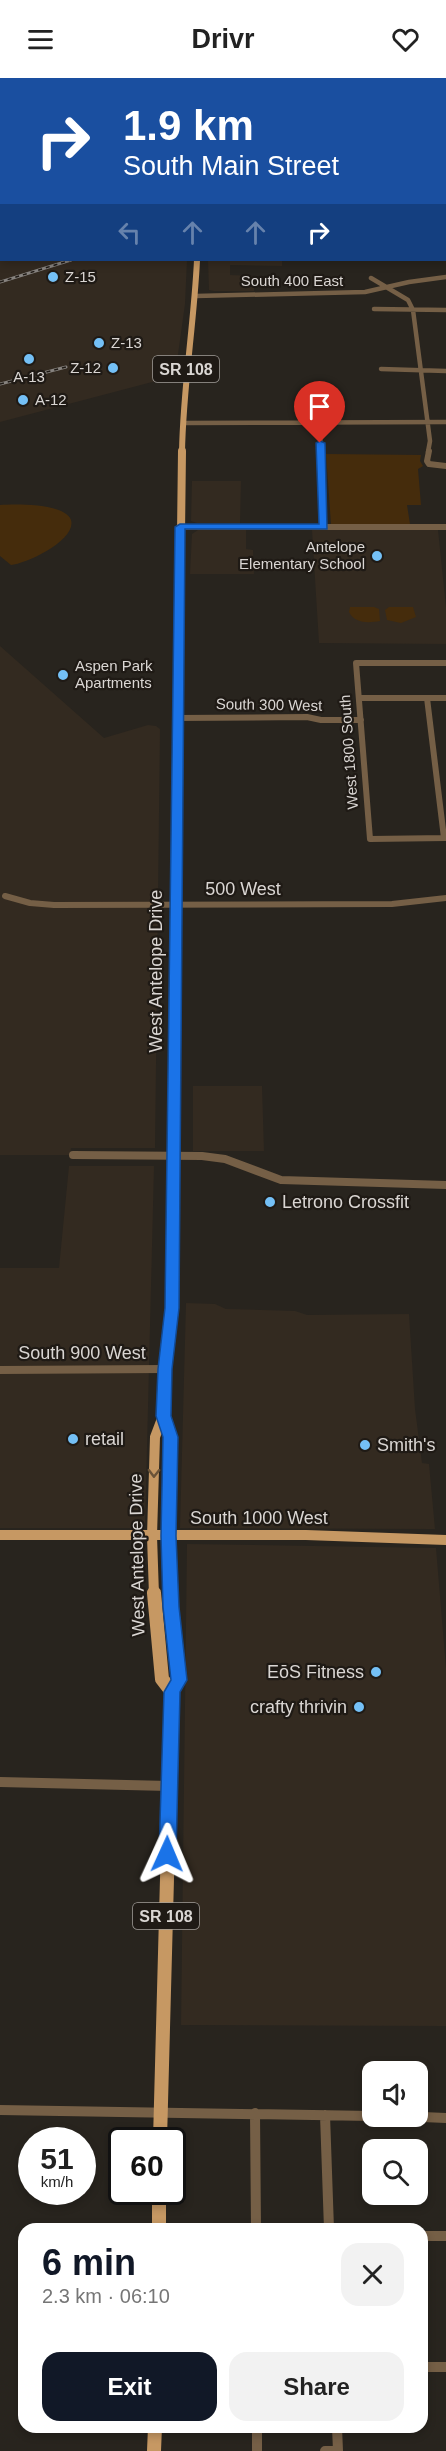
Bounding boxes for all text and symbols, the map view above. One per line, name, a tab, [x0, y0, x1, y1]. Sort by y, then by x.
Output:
icon: menu	[24, 23, 57, 56]
icon: heart	[389, 23, 422, 56]
text: Drivr	[191, 24, 255, 54]
icon: right	[24, 102, 102, 180]
text: 1.9 km	[123, 102, 254, 149]
text: South Main Street	[123, 151, 339, 181]
icon: left	[113, 216, 146, 249]
icon: ahead	[176, 216, 209, 249]
icon: ahead	[239, 216, 272, 249]
icon: right	[302, 216, 335, 249]
place label: Z-15	[65, 268, 96, 285]
marker: Z-15	[46, 270, 60, 284]
street label: South 400 East	[241, 272, 344, 289]
place label: Z-13	[111, 334, 142, 351]
marker: Z-13	[92, 336, 106, 350]
marker: A-13	[22, 352, 36, 366]
road number: SR 108	[153, 356, 219, 382]
place label: Z-12	[70, 359, 101, 376]
marker: Z-12	[106, 361, 120, 375]
place label: A-13	[13, 368, 45, 385]
pin	[294, 381, 345, 443]
icon: arrive	[303, 390, 336, 423]
place label: A-12	[35, 391, 67, 408]
marker: A-12	[16, 393, 30, 407]
place label: Antelope Elementary School	[239, 538, 365, 572]
marker: Antelope Elementary School	[370, 549, 384, 563]
place label: Aspen Park Apartments	[75, 657, 153, 691]
marker: Aspen Park Apartments	[56, 668, 70, 682]
street label: West 1800 South	[336, 694, 361, 810]
street label: South 300 West	[216, 695, 323, 714]
street label: 500 West	[205, 879, 281, 899]
street label: West Antelope Drive	[146, 890, 166, 1052]
place label: Letrono Crossfit	[282, 1192, 409, 1212]
marker: Letrono Crossfit	[263, 1195, 277, 1209]
street label: South 900 West	[18, 1343, 146, 1363]
place label: retail	[85, 1429, 124, 1449]
marker: retail	[66, 1432, 80, 1446]
place label: Smith's	[377, 1435, 435, 1455]
marker: Smith's	[358, 1438, 372, 1452]
one-way arrow	[148, 1468, 160, 1477]
street label: West Antelope Drive	[126, 1473, 148, 1637]
street label: South 1000 West	[190, 1508, 328, 1528]
place label: EōS Fitness	[267, 1662, 364, 1682]
marker: EōS Fitness	[369, 1665, 383, 1679]
place label: crafty thrivin	[250, 1697, 347, 1717]
marker: crafty thrivin	[352, 1700, 366, 1714]
position arrow	[135, 1822, 199, 1886]
road number: SR 108	[133, 1903, 199, 1929]
map controls	[362, 2061, 428, 2205]
button: sound	[362, 2061, 428, 2127]
speed limit sign: 60	[108, 2127, 186, 2205]
button: search	[362, 2139, 428, 2205]
text: 51	[40, 2142, 74, 2175]
text: km/h	[41, 2173, 73, 2190]
text: 6 min	[42, 2242, 136, 2283]
button: close	[341, 2243, 404, 2306]
text: 2.3 km · 06:10	[42, 2285, 170, 2307]
button: Exit	[42, 2352, 217, 2421]
button: Share	[229, 2352, 404, 2421]

